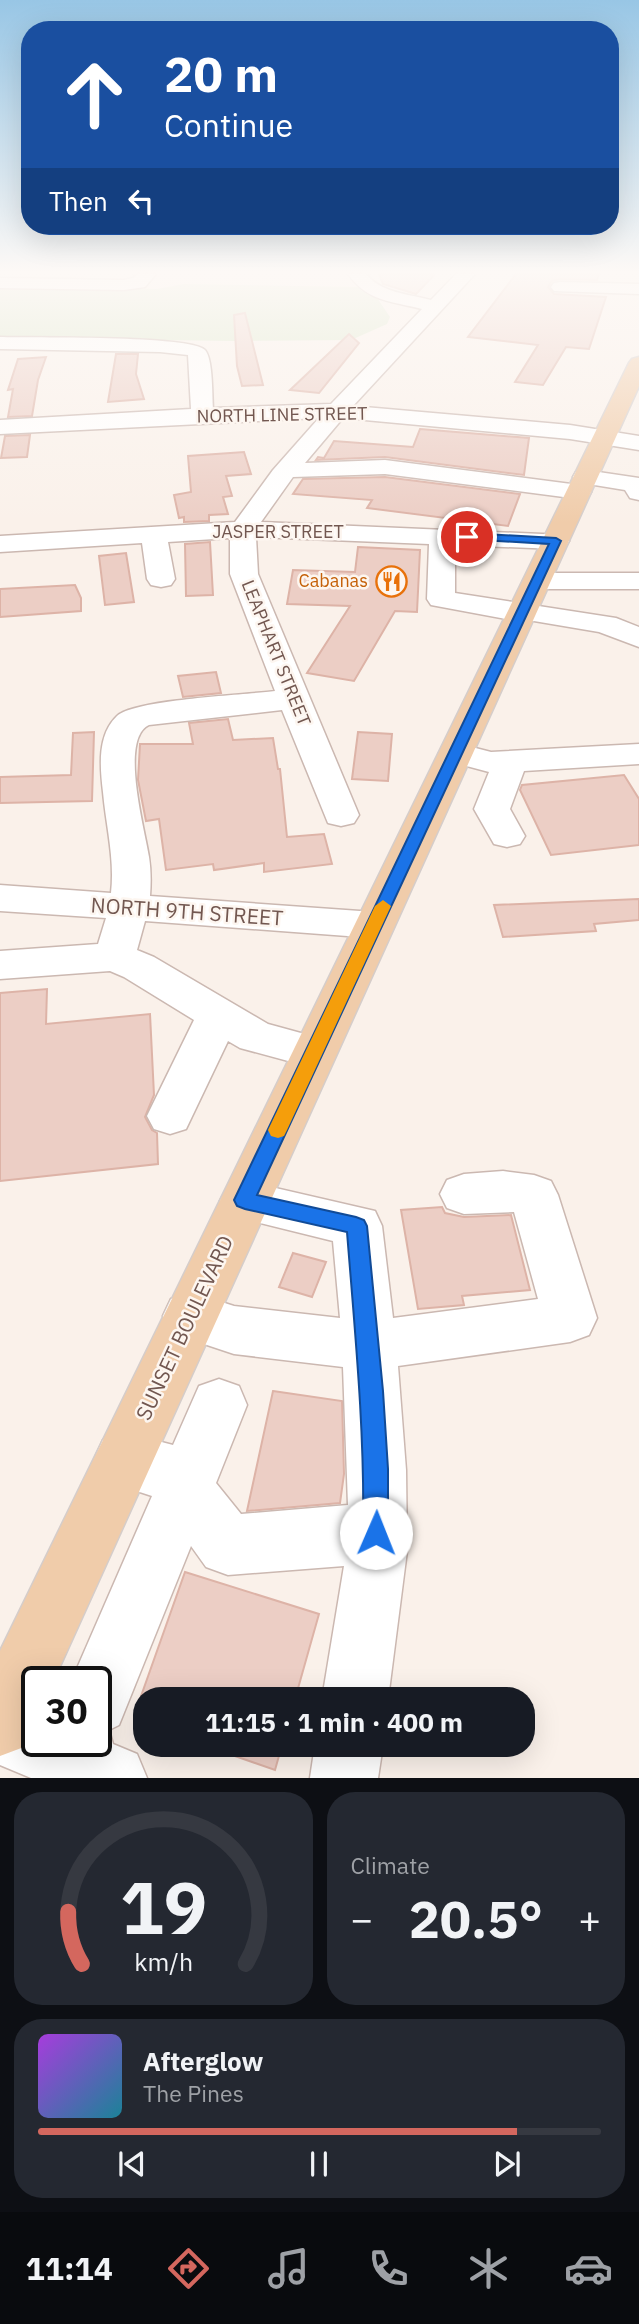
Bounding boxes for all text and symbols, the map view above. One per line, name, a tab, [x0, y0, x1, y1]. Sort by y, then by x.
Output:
text: 20 m	[164, 42, 278, 105]
icon: ahead	[49, 49, 140, 140]
text: Continue	[164, 104, 293, 146]
icon: left	[122, 182, 160, 220]
text: Then	[49, 184, 108, 218]
street label: NORTH LINE STREET	[196, 402, 368, 427]
pin	[437, 507, 497, 567]
icon: arrive	[448, 518, 486, 556]
street label: JASPER STREET	[212, 520, 344, 543]
restaurant icon: Cabanas	[374, 564, 408, 598]
place label: Cabanas	[299, 569, 368, 592]
street label: LEAPHART STREET	[237, 577, 316, 729]
street label: NORTH 9TH STREET	[90, 890, 284, 932]
street label: SUNSET BOULEVARD	[129, 1231, 239, 1425]
position arrow	[339, 1496, 413, 1570]
speed limit sign: 30	[21, 1666, 112, 1757]
text: 11:15 · 1 min · 400 m	[205, 1705, 463, 1739]
text: Climate	[351, 1850, 430, 1880]
text: 19	[120, 1860, 207, 1955]
text: 20.5°	[409, 1885, 543, 1952]
text: −	[351, 1894, 373, 1943]
text: +	[578, 1894, 601, 1943]
text: km/h	[134, 1945, 193, 1978]
text: Afterglow	[143, 2044, 263, 2078]
text: The Pines	[143, 2078, 244, 2108]
icon: previous	[113, 2145, 151, 2183]
icon: pause	[300, 2145, 338, 2183]
icon: next	[488, 2145, 526, 2183]
icon: directions	[164, 2244, 213, 2293]
icon: music	[264, 2244, 313, 2293]
icon: phone	[364, 2244, 413, 2293]
icon: climate	[464, 2244, 513, 2293]
icon: car	[564, 2244, 613, 2293]
text: 11:14	[26, 2247, 113, 2289]

